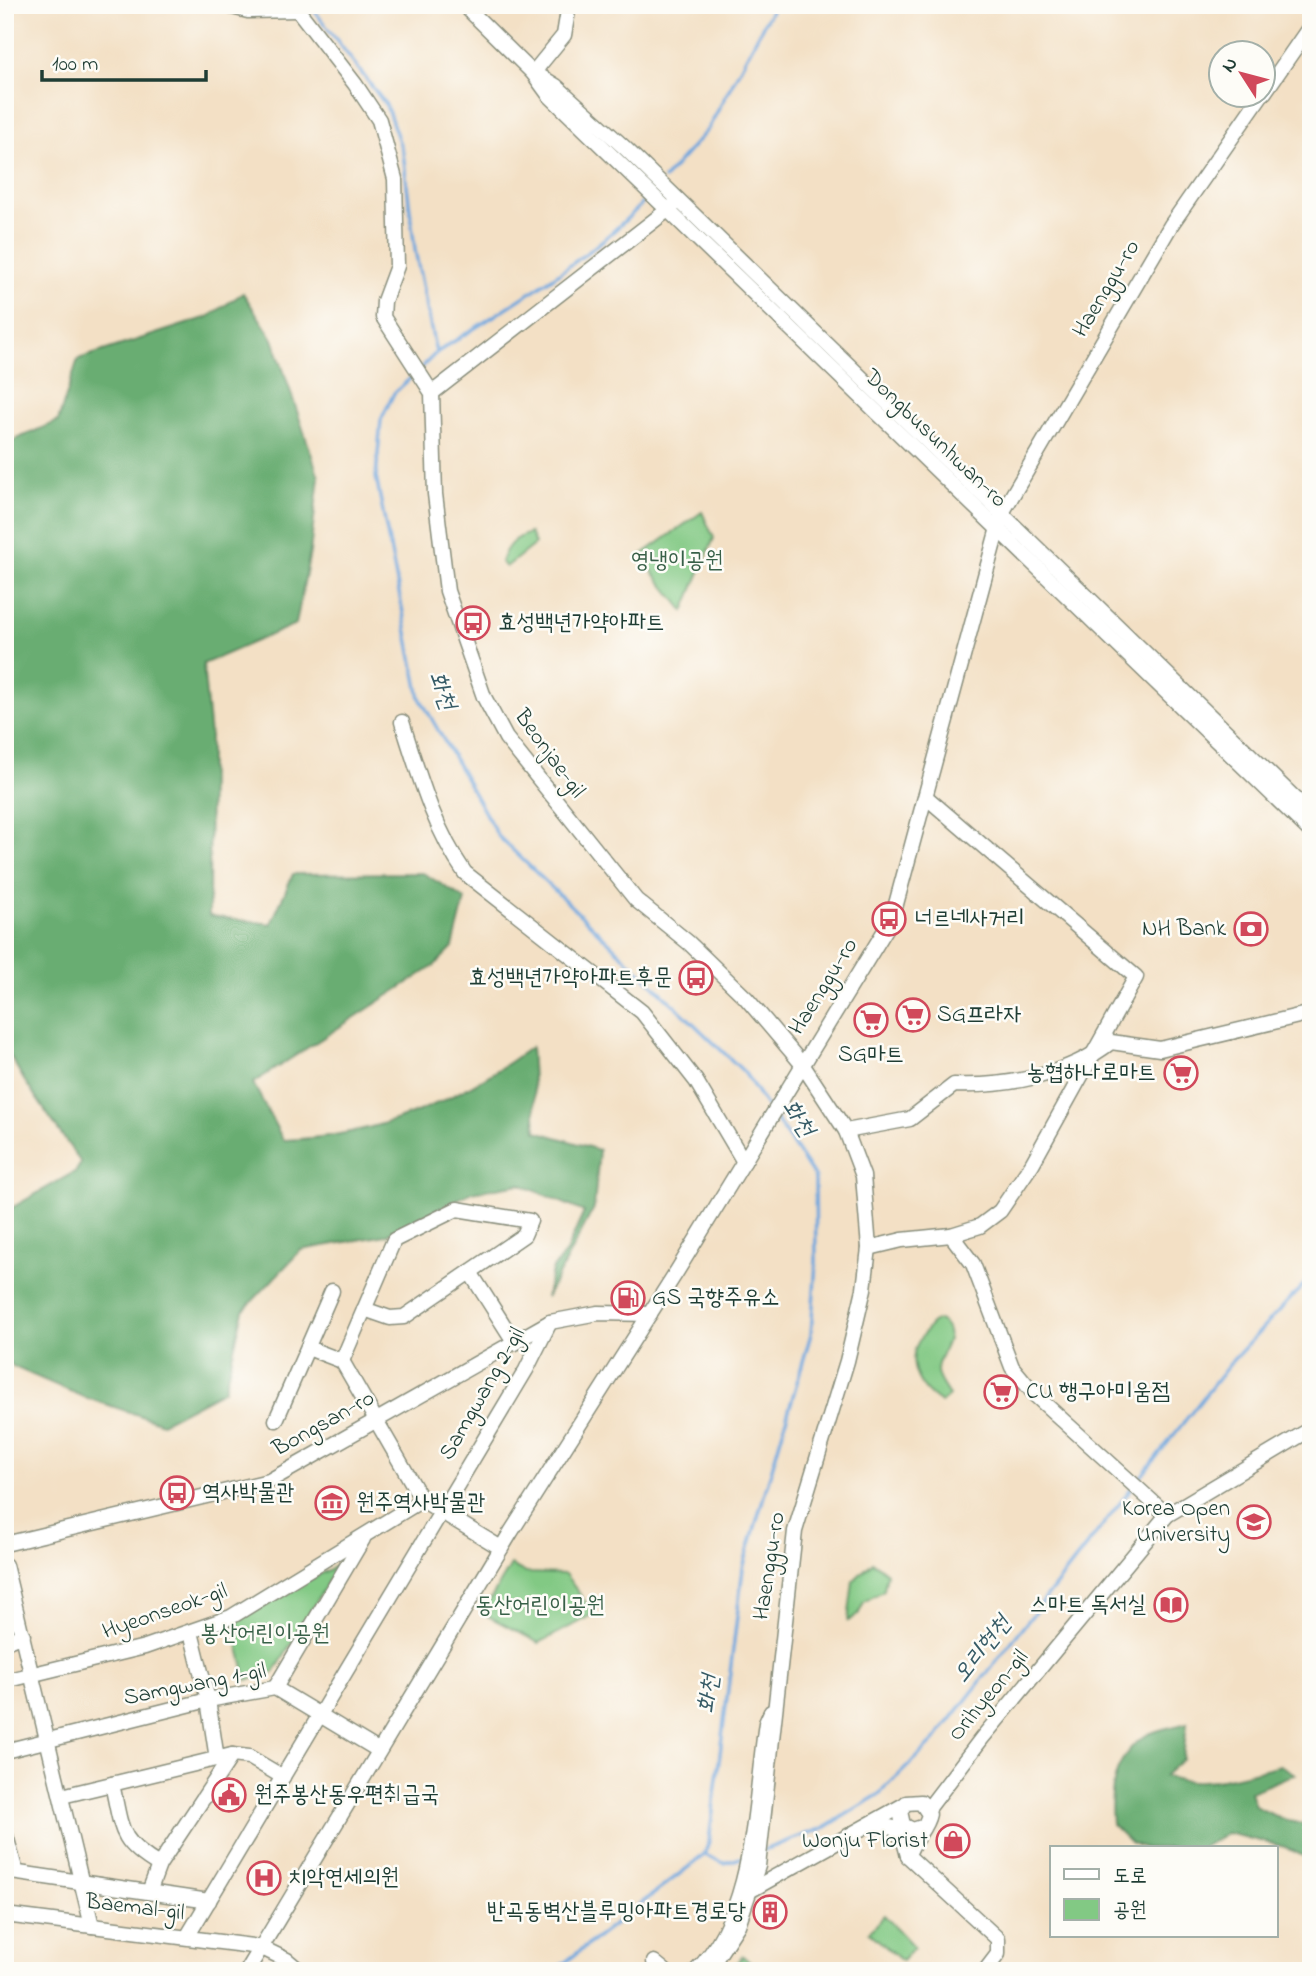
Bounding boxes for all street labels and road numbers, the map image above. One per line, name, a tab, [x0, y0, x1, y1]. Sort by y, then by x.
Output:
street label: Haenggu-ro	[1065, 234, 1150, 345]
street label: Dongbusunhwan-ro	[854, 361, 1014, 517]
street label: Beonjae-gil	[504, 702, 593, 806]
street label: Haenggu-ro	[781, 932, 868, 1042]
street label: Samgwang 2-gil	[432, 1321, 535, 1467]
street label: Bongsan-ro	[266, 1382, 382, 1467]
street label: Haenggu-ro	[745, 1510, 796, 1623]
street label: Hyeonseok-gil	[98, 1575, 233, 1651]
street label: Orihyeon-gil	[941, 1643, 1039, 1750]
street label: Samgwang 1-gil	[121, 1655, 269, 1716]
street label: Baemal-gil	[83, 1885, 186, 1931]

